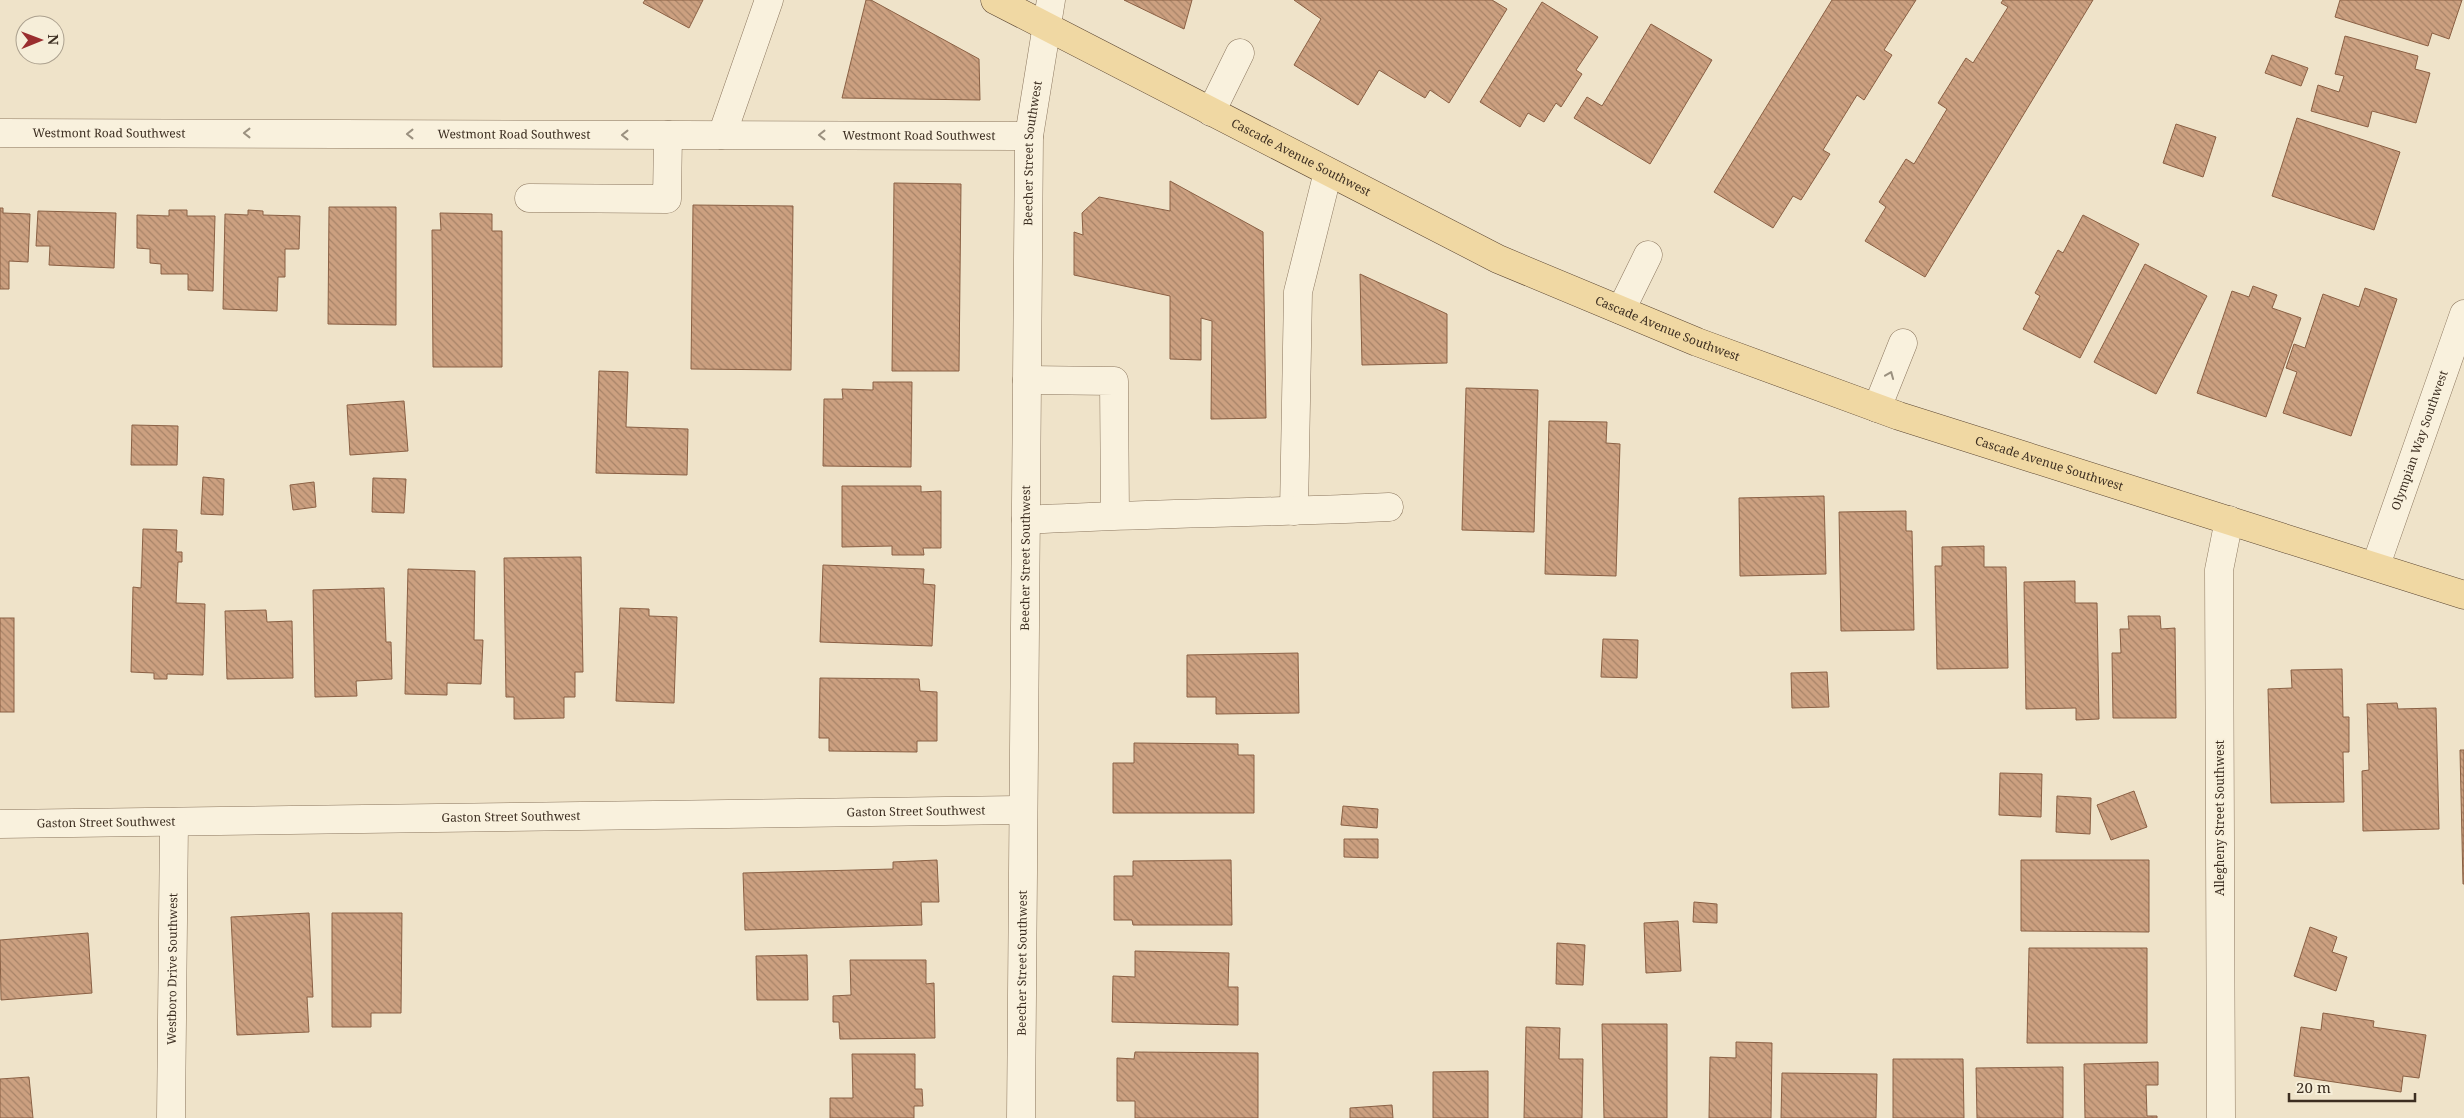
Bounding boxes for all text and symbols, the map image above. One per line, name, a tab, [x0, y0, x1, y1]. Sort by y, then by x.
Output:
north arrow	[15, 15, 65, 65]
text: N	[44, 34, 63, 45]
street label: Beecher Street Southwest	[1019, 80, 1046, 226]
street label: Cascade Avenue Southwest	[1228, 114, 1374, 200]
street label: Westmont Road Southwest	[33, 124, 185, 142]
street label: Westmont Road Southwest	[438, 125, 590, 143]
street label: Westmont Road Southwest	[843, 126, 995, 144]
one-way arrow	[243, 128, 251, 138]
one-way arrow	[406, 129, 414, 139]
one-way arrow	[621, 130, 628, 140]
one-way arrow	[818, 130, 826, 141]
street label: Cascade Avenue Southwest	[1593, 291, 1742, 365]
street label: Olympian Way Southwest	[2387, 368, 2452, 513]
one-way arrow	[1884, 371, 1895, 380]
street label: Cascade Avenue Southwest	[1973, 432, 2126, 495]
street label: Beecher Street Southwest	[1016, 485, 1034, 631]
street label: Allegheny Street Southwest	[2211, 740, 2228, 896]
street label: Gaston Street Southwest	[846, 802, 985, 820]
street label: Gaston Street Southwest	[441, 807, 580, 826]
street label: Gaston Street Southwest	[36, 813, 176, 831]
street label: Beecher Street Southwest	[1013, 890, 1031, 1036]
street label: Westboro Drive Southwest	[163, 893, 181, 1045]
scale bar	[2289, 1070, 2415, 1102]
text: 20 m	[2296, 1077, 2331, 1097]

